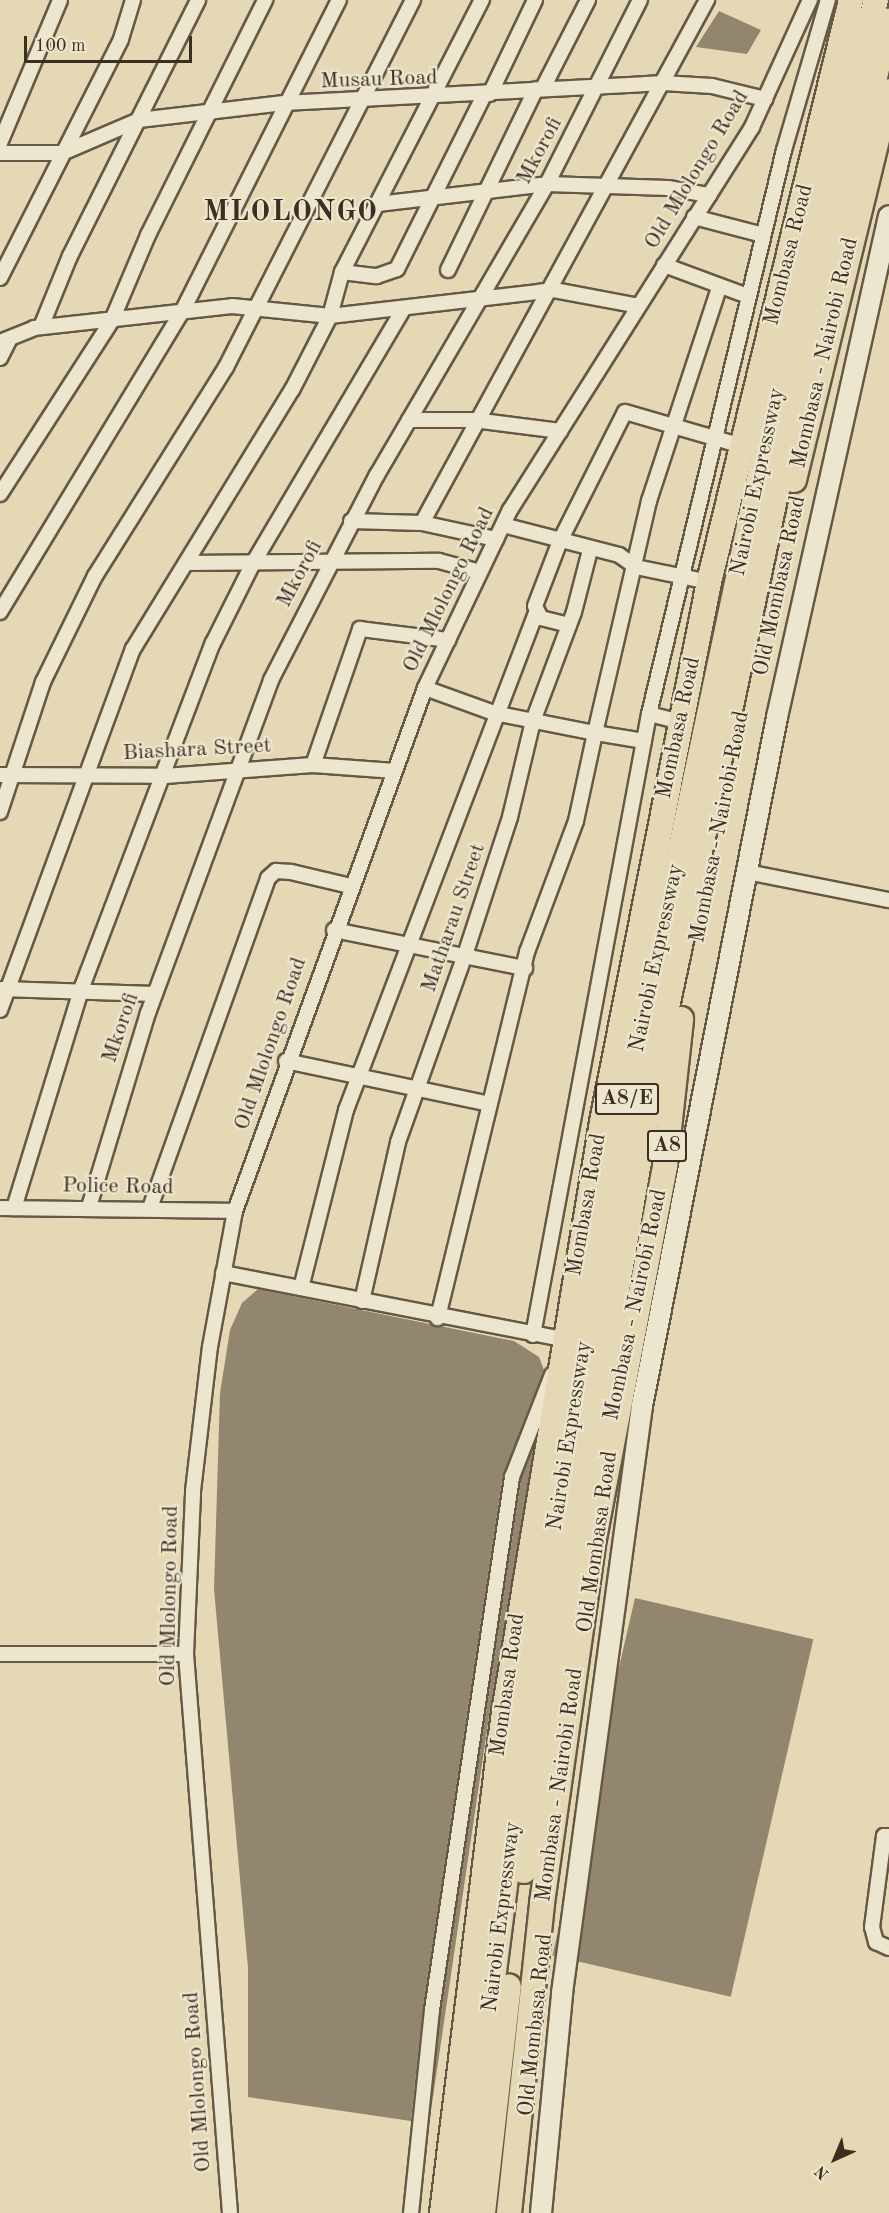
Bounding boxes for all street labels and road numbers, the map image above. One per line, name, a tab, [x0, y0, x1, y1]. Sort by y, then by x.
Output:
street label: Musau Road	[320, 65, 438, 95]
street label: Old Mlolongo Road	[639, 86, 755, 254]
street label: Mkorofi	[511, 113, 569, 189]
street label: Mombasa Road	[759, 182, 819, 328]
street label: Mombasa - Nairobi Road	[786, 235, 864, 471]
street label: Nairobi Expressway	[725, 385, 791, 579]
street label: Old Mombasa Road	[748, 493, 812, 679]
street label: Old Mlolongo Road	[397, 503, 501, 677]
street label: Mkorofi	[271, 536, 329, 612]
street label: Mombasa Road	[651, 655, 707, 801]
street label: Mombasa - Nairobi Road	[685, 709, 755, 945]
street label: Biashara Street	[122, 733, 272, 767]
street label: Matharau Street	[416, 840, 492, 996]
street label: Nairobi Expressway	[624, 861, 690, 1055]
street label: Old Mlolongo Road	[229, 954, 313, 1134]
street label: Mkorofi	[97, 989, 145, 1067]
road number: A8/E	[594, 1081, 660, 1117]
road number: A8	[646, 1128, 688, 1164]
street label: Mombasa Road	[561, 1132, 613, 1278]
street label: Police Road	[62, 1173, 174, 1201]
street label: Mombasa - Nairobi Road	[599, 1187, 673, 1423]
street label: Nairobi Expressway	[542, 1339, 598, 1533]
street label: Old Mombasa Road	[572, 1449, 624, 1635]
street label: Old Mlolongo Road	[155, 1505, 185, 1687]
street label: Mombasa Road	[485, 1612, 531, 1758]
street label: Mombasa - Nairobi Road	[531, 1666, 589, 1904]
street label: Nairobi Expressway	[477, 1820, 527, 2014]
street label: Old Mombasa Road	[513, 1932, 559, 2118]
street label: Old Mlolongo Road	[179, 1991, 217, 2173]

